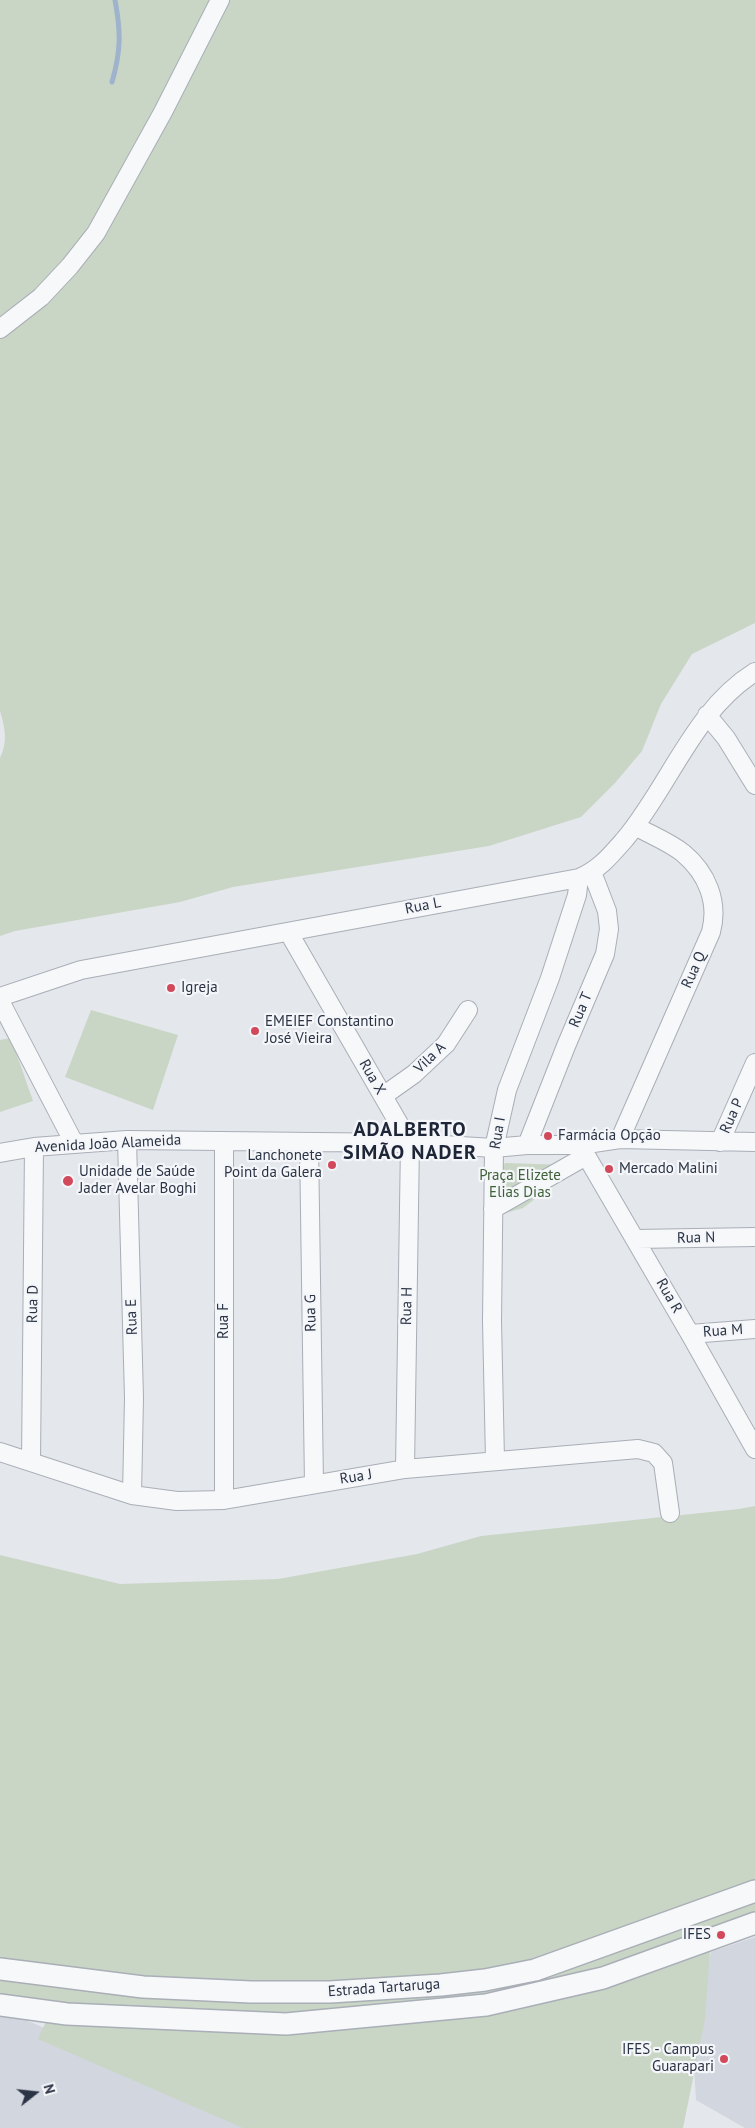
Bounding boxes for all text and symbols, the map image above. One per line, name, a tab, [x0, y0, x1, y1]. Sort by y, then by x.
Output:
street label: Rua L	[404, 894, 442, 918]
street label: Rua Q	[678, 949, 710, 991]
place label: Igreja	[181, 979, 218, 997]
marker: Igreja	[165, 982, 177, 994]
street label: Rua T	[566, 990, 596, 1030]
place label: EMEIEF Constantino José Vieira	[265, 1013, 394, 1048]
marker: EMEIEF Constantino José Vieira	[249, 1025, 261, 1037]
street label: Vila A	[410, 1039, 450, 1077]
street label: Rua X	[355, 1056, 389, 1098]
street label: Rua P	[716, 1096, 748, 1136]
street label: Rua I	[486, 1115, 510, 1151]
district label: ADALBERTO SIMÃO NADER	[342, 1118, 478, 1165]
place label: Farmácia Opção	[558, 1127, 661, 1145]
marker: Farmácia Opção	[542, 1130, 554, 1142]
street label: Avenida João Alameida	[34, 1131, 182, 1157]
place label: Lanchonete Point da Galera	[224, 1147, 322, 1182]
marker: Lanchonete Point da Galera	[326, 1159, 338, 1171]
place label: Mercado Malini	[619, 1160, 718, 1178]
place label: Unidade de Saúde Jader Avelar Boghi	[79, 1163, 197, 1198]
marker: Mercado Malini	[603, 1163, 615, 1175]
park label: Praça Elizete Elias Dias	[479, 1167, 561, 1202]
marker: Unidade de Saúde Jader Avelar Boghi	[61, 1174, 75, 1188]
street label: Rua N	[677, 1229, 715, 1247]
street label: Rua R	[652, 1275, 686, 1317]
street label: Rua D	[24, 1285, 42, 1323]
street label: Rua H	[398, 1287, 416, 1325]
street label: Rua G	[302, 1294, 320, 1332]
street label: Rua E	[122, 1299, 142, 1335]
street label: Rua F	[215, 1303, 233, 1339]
street label: Rua M	[702, 1321, 744, 1341]
street label: Rua J	[338, 1466, 374, 1488]
place label: IFES	[683, 1926, 711, 1944]
marker: IFES	[715, 1929, 727, 1941]
street label: Estrada Tartaruga	[327, 1975, 441, 2001]
place label: IFES - Campus Guarapari	[622, 2041, 714, 2076]
marker: IFES - Campus Guarapari	[718, 2053, 730, 2065]
north arrow	[10, 2068, 60, 2118]
text: N	[39, 2082, 59, 2096]

